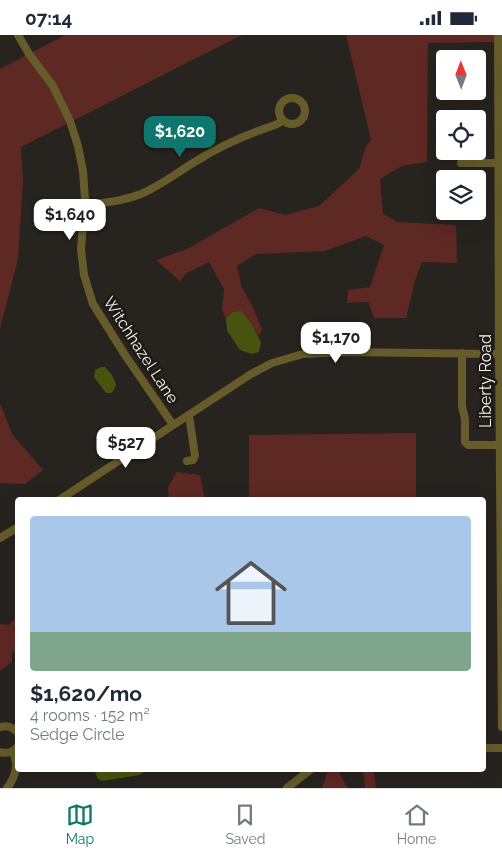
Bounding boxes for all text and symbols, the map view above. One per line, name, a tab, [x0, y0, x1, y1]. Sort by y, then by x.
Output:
text: 07:14	[25, 7, 72, 29]
north arrow	[436, 50, 486, 100]
map controls	[436, 50, 486, 220]
button: locate	[436, 110, 486, 160]
pin: $1,620	[139, 115, 221, 158]
text: $1,620	[155, 122, 205, 141]
button: layers	[436, 170, 486, 220]
pin: $1,640	[29, 199, 111, 241]
text: $1,640	[45, 205, 95, 224]
street label: Witchhazel Lane	[99, 293, 183, 407]
pin: $1,170	[295, 321, 377, 364]
text: $1,170	[312, 328, 360, 347]
street label: Liberty Road	[476, 334, 495, 428]
pin: $527	[96, 427, 156, 469]
text: $527	[107, 433, 145, 452]
icon: home	[206, 548, 296, 638]
text: $1,620/mo	[30, 681, 142, 706]
text: 4 rooms · 152 m²	[30, 706, 150, 725]
text: Sedge Circle	[30, 725, 125, 744]
tab: Map	[66, 801, 94, 847]
tab: Saved	[225, 801, 265, 847]
tab: Home	[397, 801, 436, 847]

